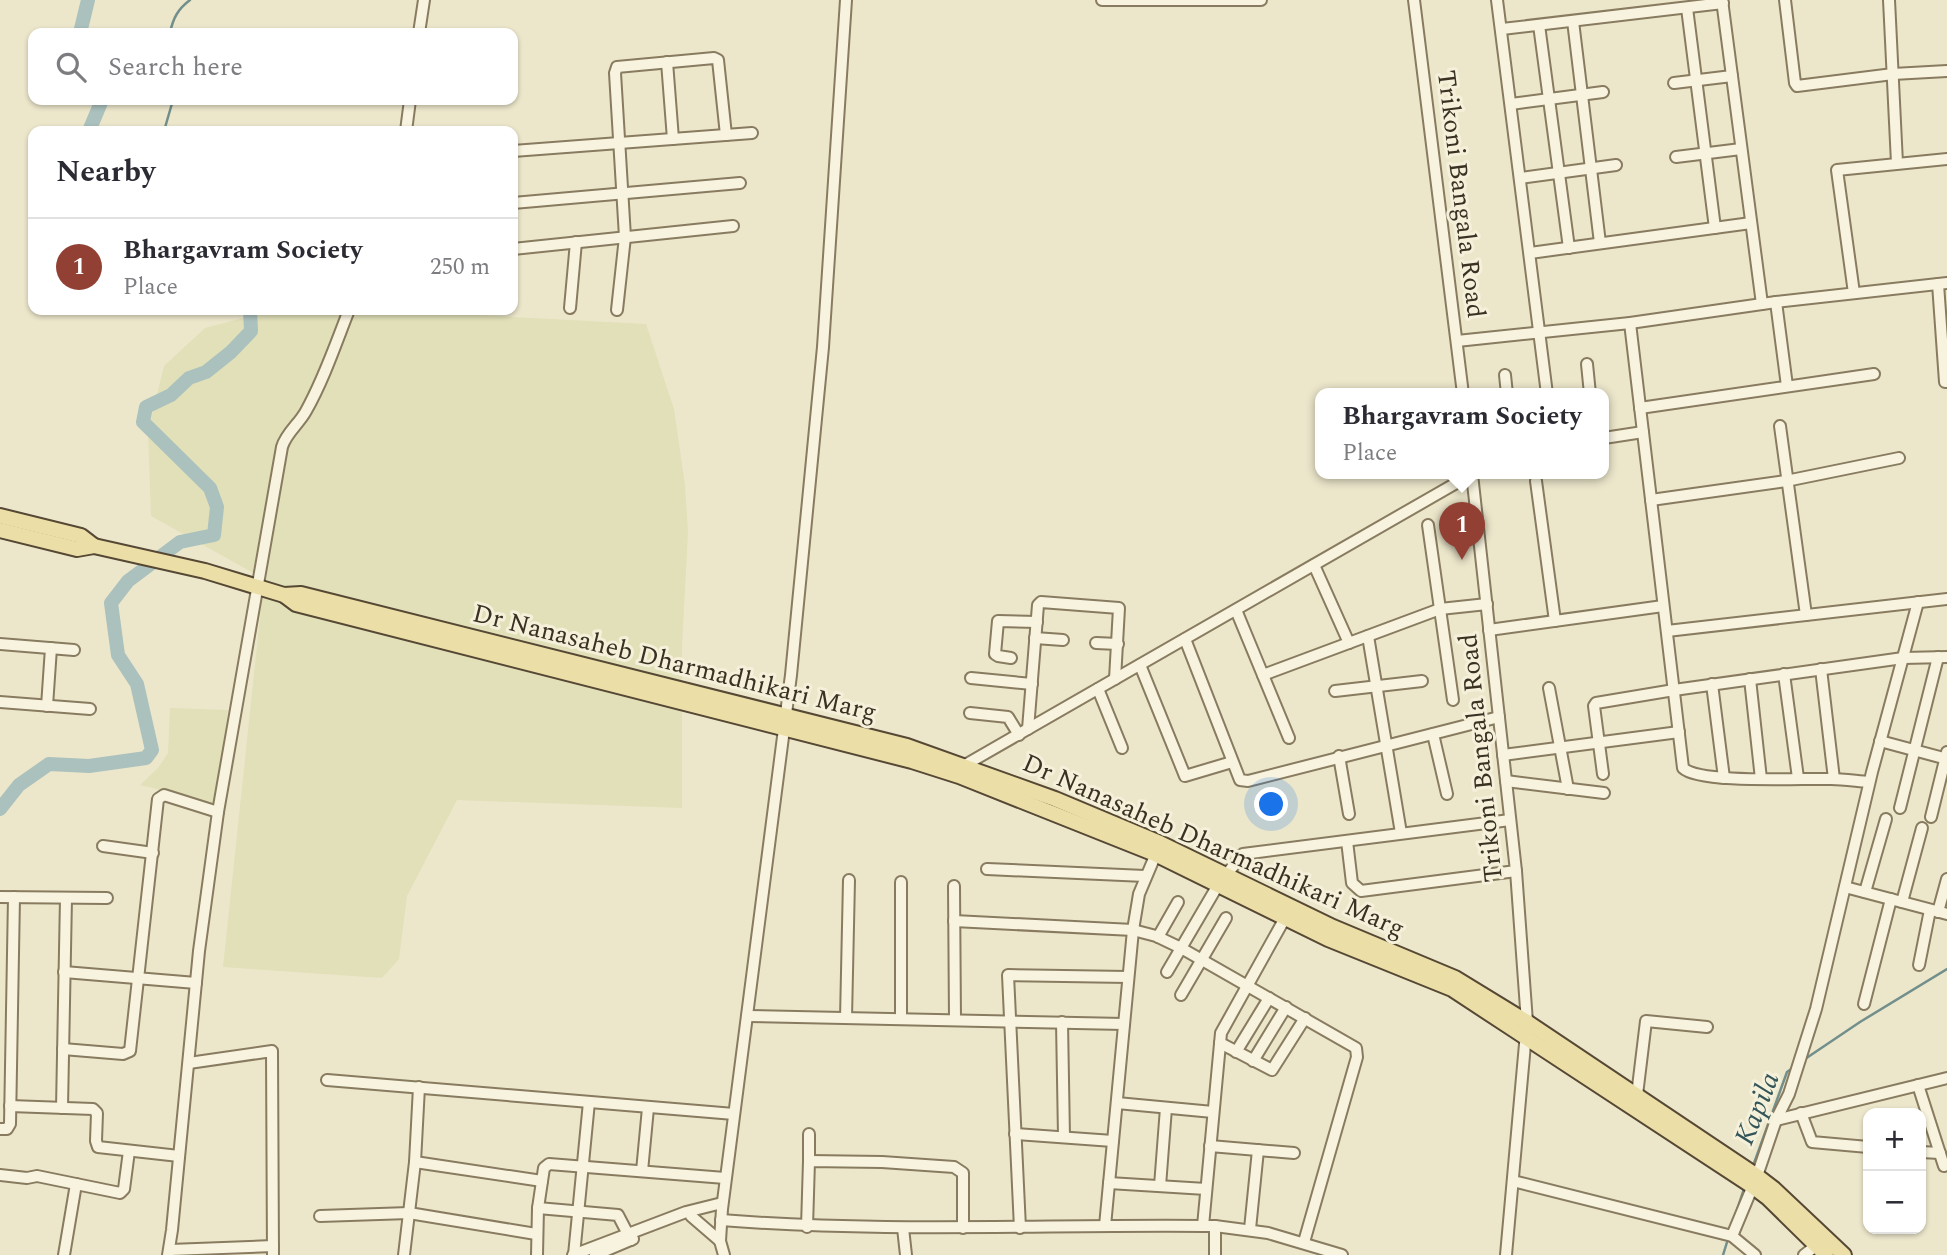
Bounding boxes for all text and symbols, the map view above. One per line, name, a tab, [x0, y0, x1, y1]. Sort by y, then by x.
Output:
search box	[28, 28, 518, 105]
text: Search here	[108, 47, 243, 87]
icon: search	[52, 48, 90, 86]
street label: Trikoni Bangala Road	[1426, 68, 1496, 320]
text: Nearby	[56, 149, 155, 195]
text: Bhargavram Society	[123, 230, 362, 270]
text: 1	[73, 250, 85, 285]
text: 250 m	[430, 250, 490, 285]
text: Place	[123, 270, 178, 305]
popup	[1315, 388, 1609, 479]
text: Bhargavram Society	[1342, 396, 1582, 436]
text: Place	[1342, 436, 1397, 471]
pin: 1	[1439, 502, 1485, 560]
street label: Dr Nanasaheb Dharmadhikari Marg	[468, 593, 881, 733]
street label: Trikoni Bangala Road	[1448, 632, 1514, 884]
street label: Dr Nanasaheb Dharmadhikari Marg	[1016, 743, 1411, 949]
your location	[1254, 787, 1288, 821]
water label: Kapila	[1723, 1065, 1791, 1152]
map controls	[1863, 1108, 1926, 1234]
button: +	[1863, 1108, 1926, 1171]
button: −	[1863, 1171, 1926, 1234]

